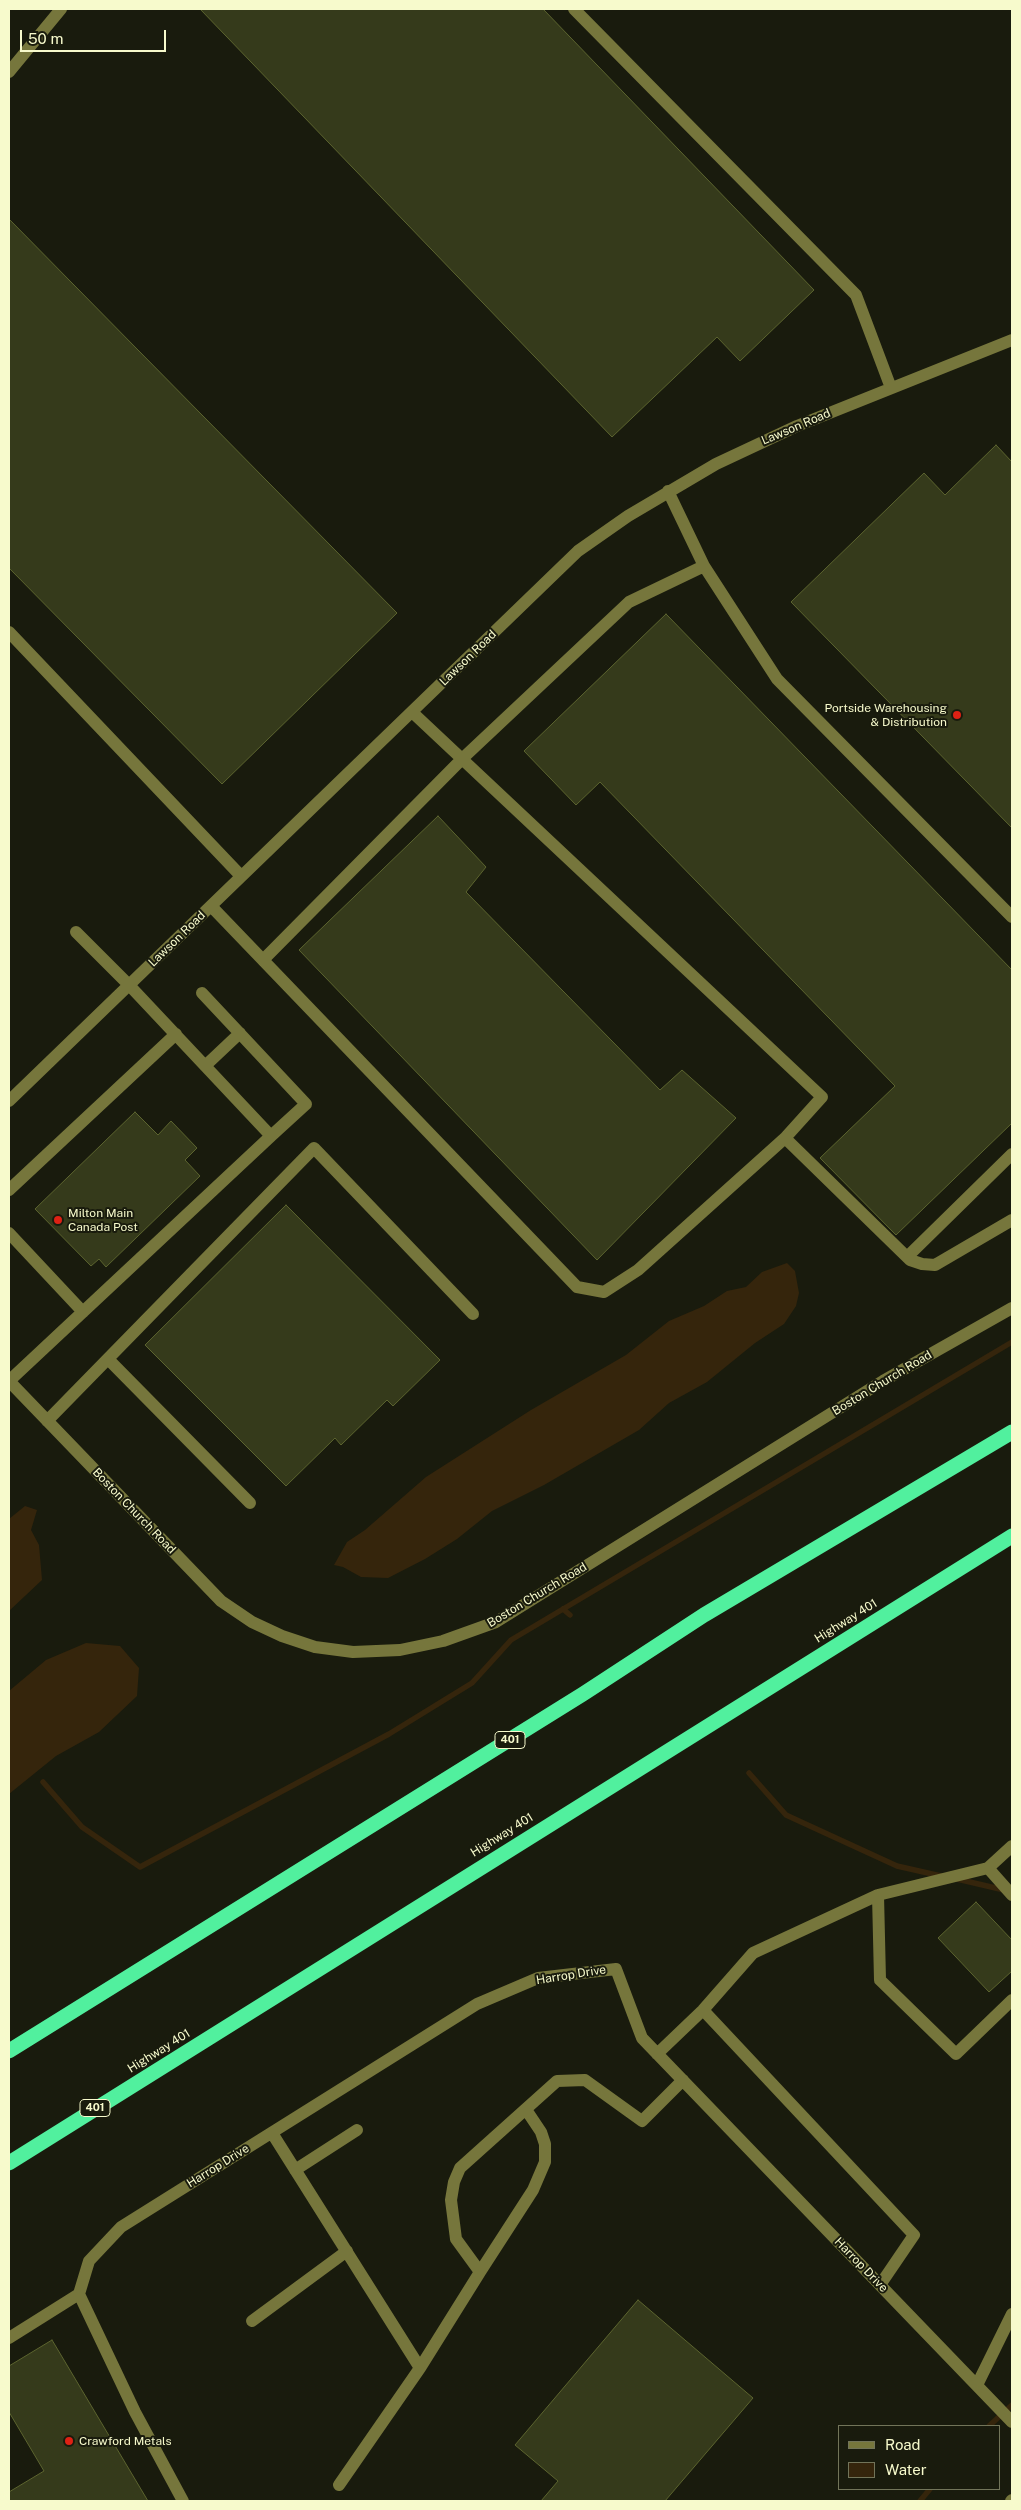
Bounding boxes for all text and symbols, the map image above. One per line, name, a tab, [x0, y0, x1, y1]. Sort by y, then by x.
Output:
scale bar	[22, 20, 169, 52]
text: 50 m	[28, 30, 63, 47]
street label: Lawson Road	[759, 406, 833, 448]
street label: Lawson Road	[437, 627, 499, 689]
place label: Portside Warehousing & Distribution	[824, 701, 947, 729]
marker: Portside Warehousing & Distribution	[951, 709, 963, 721]
street label: Lawson Road	[146, 908, 208, 970]
place label: Milton Main Canada Post	[68, 1206, 138, 1234]
marker: Milton Main Canada Post	[52, 1214, 64, 1226]
street label: Boston Church Road	[830, 1348, 934, 1418]
street label: Boston Church Road	[89, 1465, 179, 1557]
street label: Boston Church Road	[485, 1560, 589, 1630]
street label: Highway 401	[812, 1596, 880, 1646]
road number: 401	[495, 1732, 525, 1748]
street label: Highway 401	[468, 1810, 536, 1860]
street label: Harrop Drive	[535, 1962, 607, 1988]
street label: Highway 401	[125, 2026, 193, 2076]
road number: 401	[80, 2100, 110, 2116]
street label: Harrop Drive	[184, 2141, 252, 2191]
street label: Harrop Drive	[831, 2235, 891, 2295]
legend	[838, 2425, 1001, 2490]
place label: Crawford Metals	[79, 2434, 172, 2448]
marker: Crawford Metals	[63, 2435, 75, 2447]
text: Road	[885, 2436, 921, 2453]
text: Water	[885, 2461, 927, 2478]

